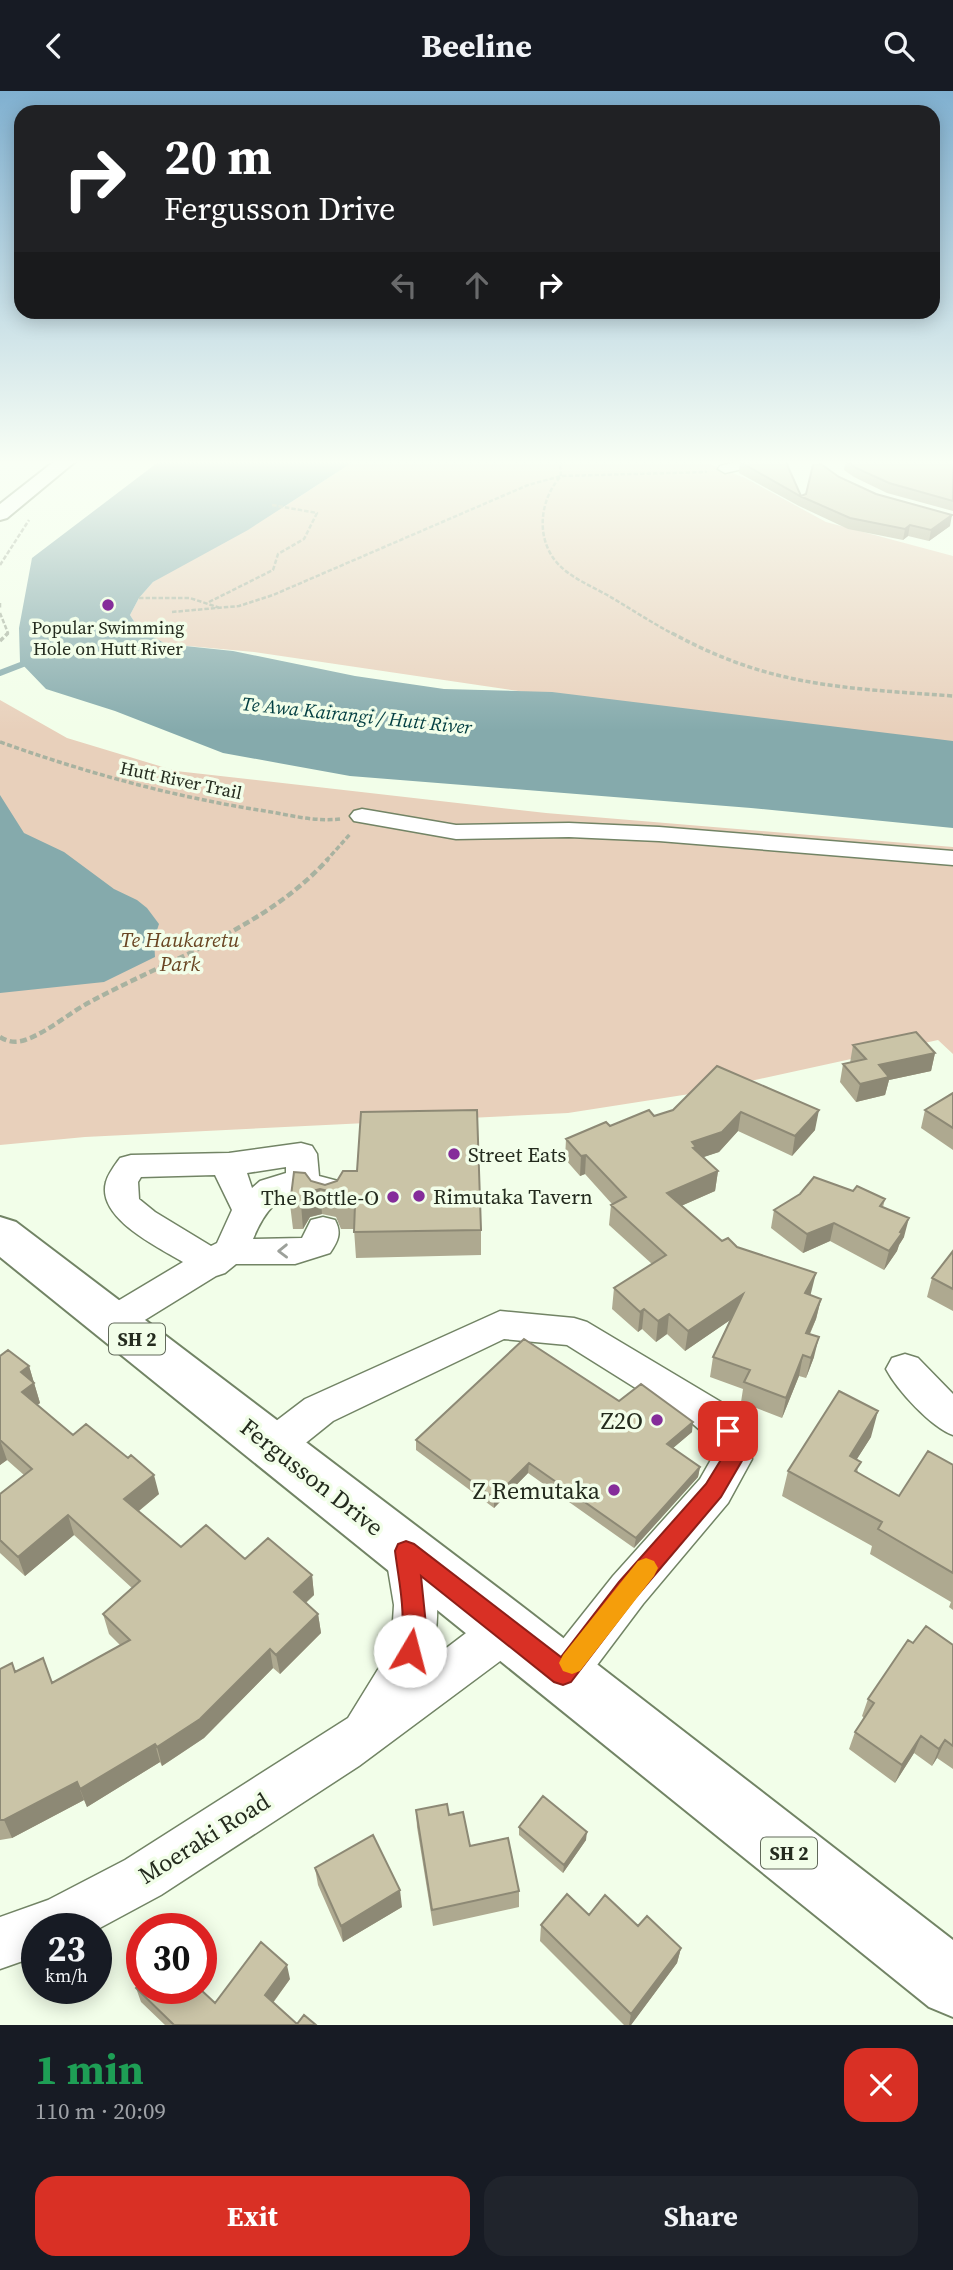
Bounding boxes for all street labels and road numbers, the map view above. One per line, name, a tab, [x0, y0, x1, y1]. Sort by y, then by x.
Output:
street label: Hutt River Trail	[118, 755, 244, 805]
road number: SH 2	[109, 1323, 165, 1355]
street label: Fergusson Drive	[233, 1411, 391, 1543]
street label: Moeraki Road	[132, 1784, 276, 1891]
road number: SH 2	[761, 1837, 817, 1869]

